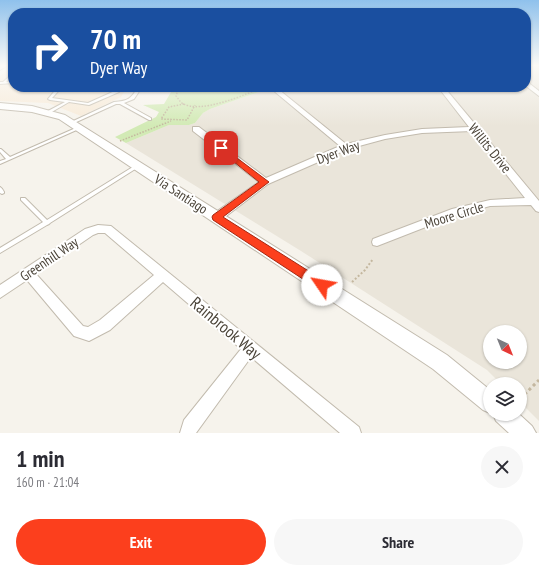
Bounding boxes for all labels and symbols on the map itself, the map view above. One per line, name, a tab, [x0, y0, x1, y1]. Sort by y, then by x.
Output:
street label: Willits Drive	[464, 119, 516, 177]
pin	[204, 131, 238, 165]
street label: Dyer Way	[314, 136, 363, 168]
street label: Via Santiago	[150, 169, 211, 218]
street label: Moore Circle	[422, 197, 486, 233]
street label: Greenhill Way	[16, 233, 82, 285]
position arrow	[301, 264, 343, 306]
street label: Rainbrook Way	[186, 292, 267, 365]
north arrow	[483, 325, 527, 369]

